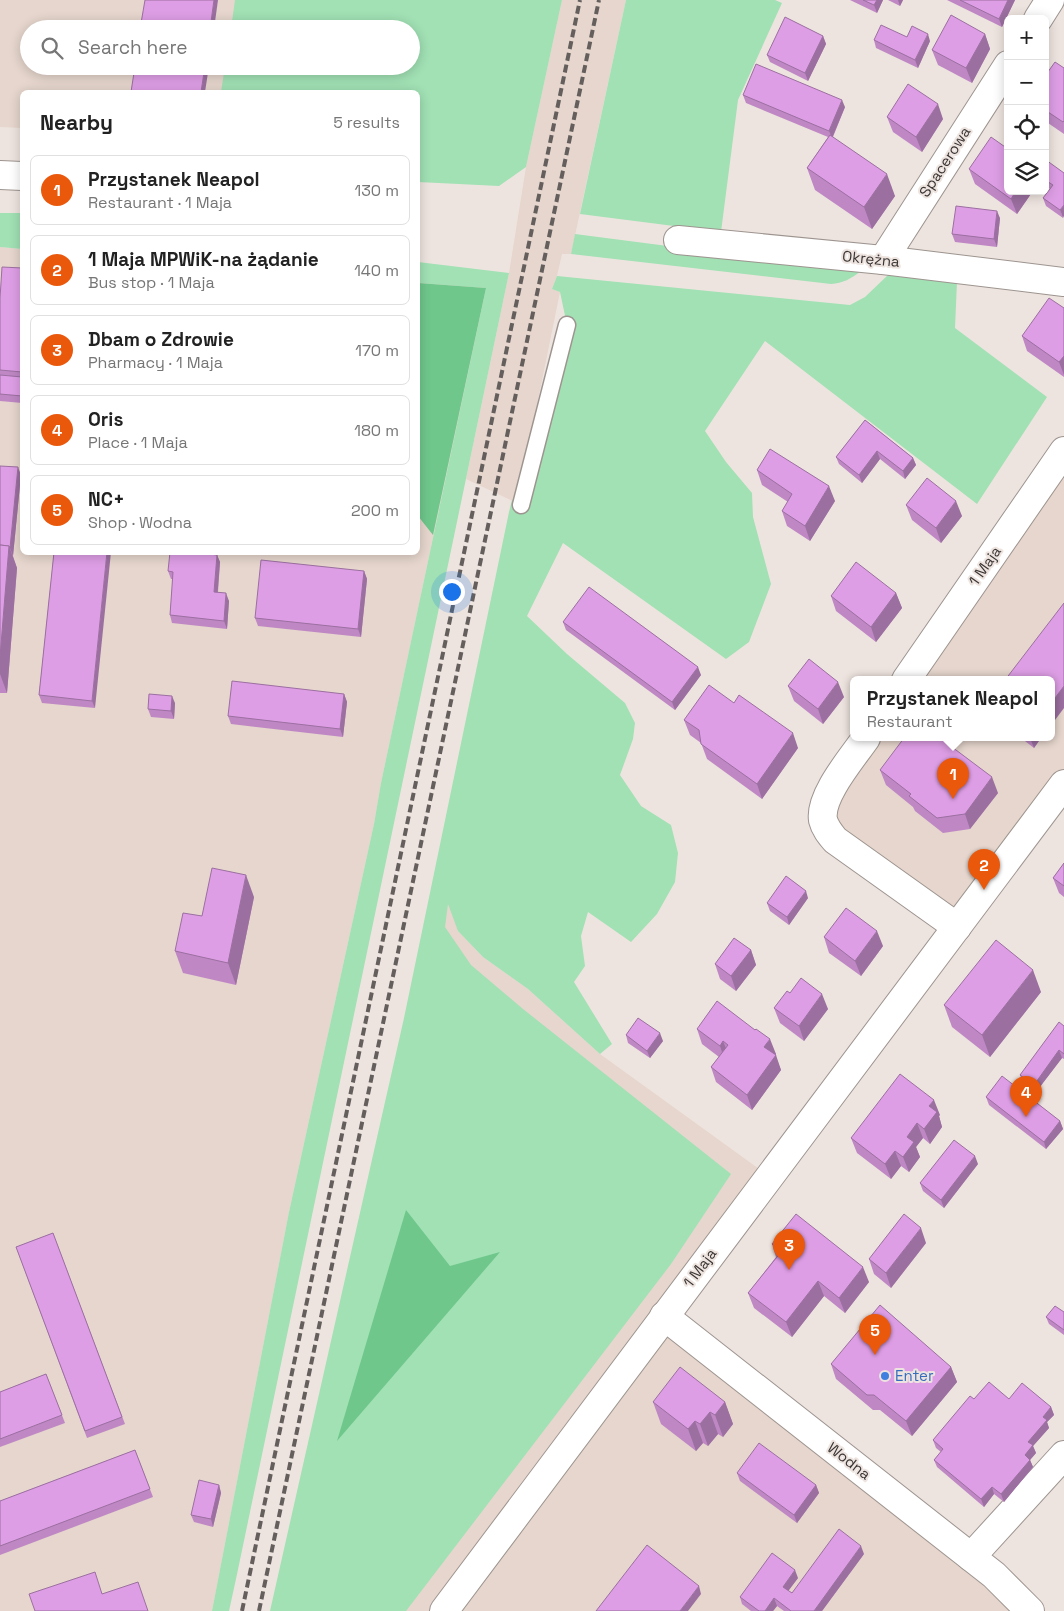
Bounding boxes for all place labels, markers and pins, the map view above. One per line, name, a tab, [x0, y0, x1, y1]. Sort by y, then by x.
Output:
pin: 1	[937, 758, 969, 799]
pin: 2	[968, 849, 1000, 890]
pin: 4	[1010, 1076, 1042, 1117]
pin: 3	[773, 1229, 805, 1270]
pin: 5	[859, 1314, 891, 1355]
place label: Enter	[895, 1366, 934, 1385]
marker: Enter	[879, 1370, 891, 1382]

